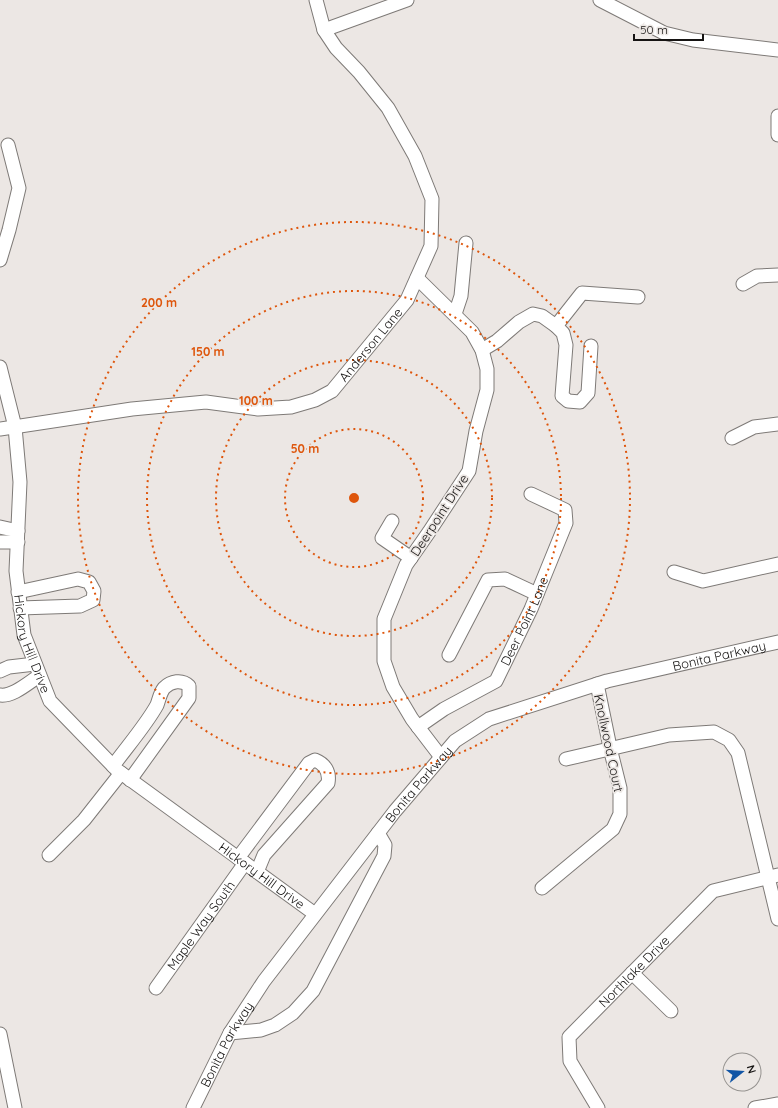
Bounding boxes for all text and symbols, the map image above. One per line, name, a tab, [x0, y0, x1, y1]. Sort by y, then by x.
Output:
scale bar	[634, 16, 703, 42]
text: 50 m	[640, 22, 668, 37]
text: 200 m	[141, 295, 177, 310]
street label: Anderson Lane	[335, 304, 406, 385]
text: 150 m	[191, 344, 225, 359]
text: 100 m	[239, 393, 273, 408]
text: 50 m	[291, 441, 319, 456]
street label: Deerpoint Drive	[407, 471, 471, 559]
centre of rings	[347, 491, 361, 505]
street label: Deer Point Lane	[497, 574, 551, 668]
street label: Hickory Hill Drive	[11, 593, 54, 695]
street label: Bonita Parkway	[671, 637, 767, 674]
street label: Knollwood Court	[591, 692, 627, 794]
street label: Bonita Parkway	[381, 743, 455, 825]
street label: Hickory Hill Drive	[216, 839, 308, 912]
street label: Maple Way South	[163, 877, 238, 973]
street label: Northlake Drive	[595, 932, 672, 1010]
street label: Bonita Parkway	[197, 999, 256, 1090]
north arrow	[722, 1052, 762, 1092]
text: N	[744, 1063, 759, 1075]

